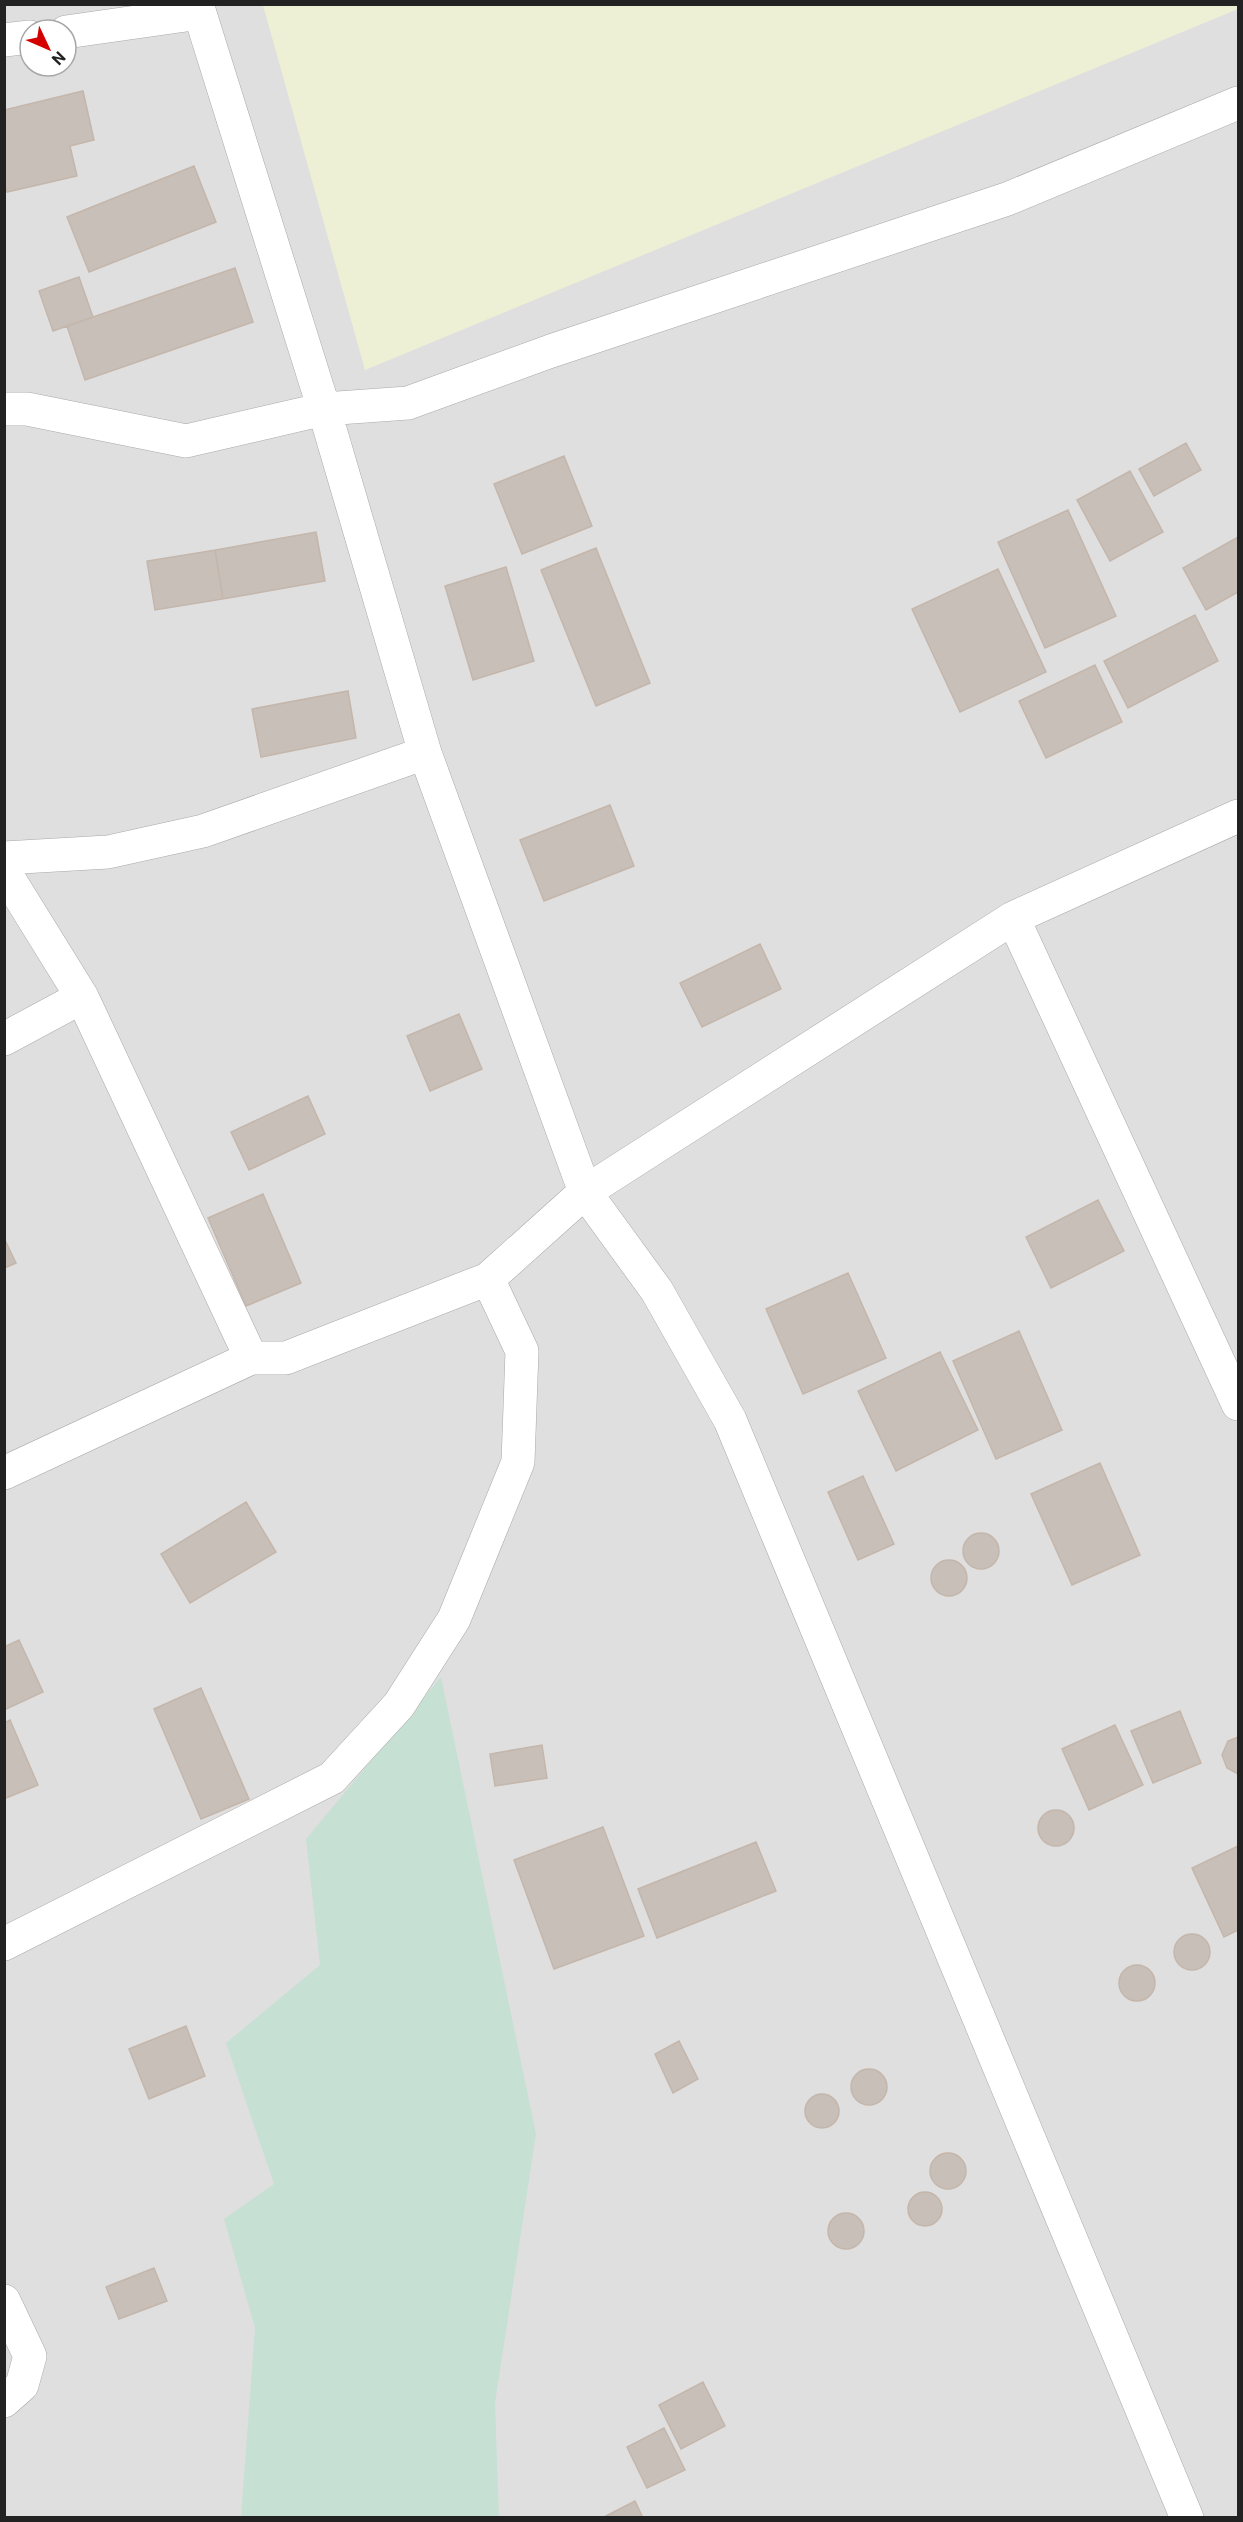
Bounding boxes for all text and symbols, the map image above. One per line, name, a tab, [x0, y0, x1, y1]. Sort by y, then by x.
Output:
north arrow	[18, 18, 78, 78]
text: N	[48, 47, 69, 69]

